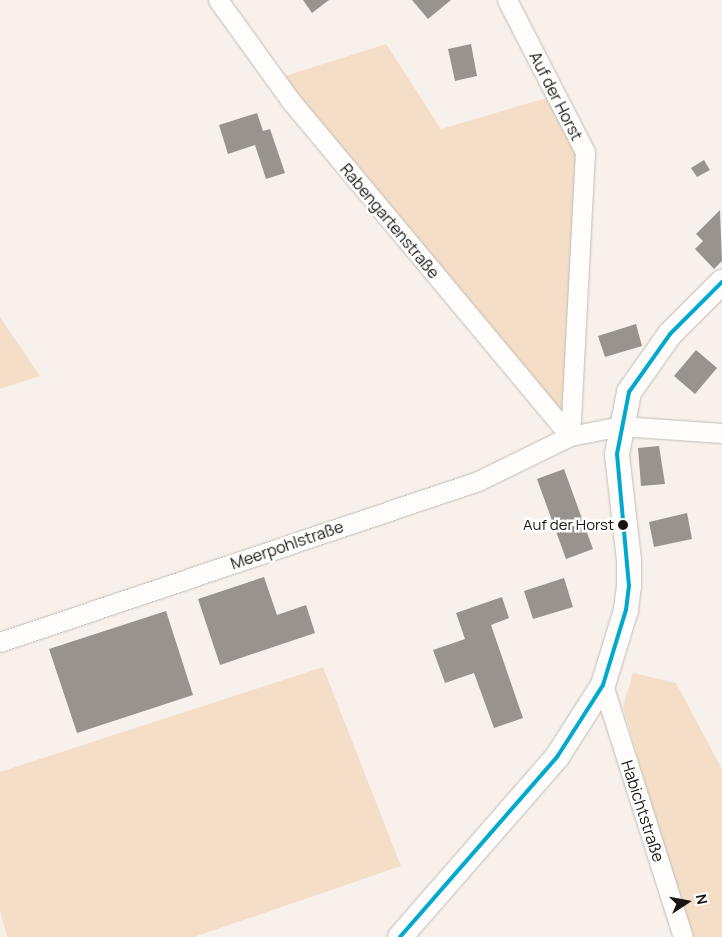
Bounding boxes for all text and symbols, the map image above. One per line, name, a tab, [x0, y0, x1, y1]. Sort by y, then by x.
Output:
street label: Auf der Horst	[525, 48, 587, 144]
street label: Rabengartenstraße	[336, 160, 444, 282]
place label: Auf der Horst	[523, 516, 614, 534]
street label: Meerpohlstraße	[228, 517, 346, 573]
marker: Auf der Horst	[618, 520, 628, 530]
street label: Habichtstraße	[618, 758, 668, 864]
north arrow	[662, 877, 712, 927]
text: N	[692, 892, 713, 906]

